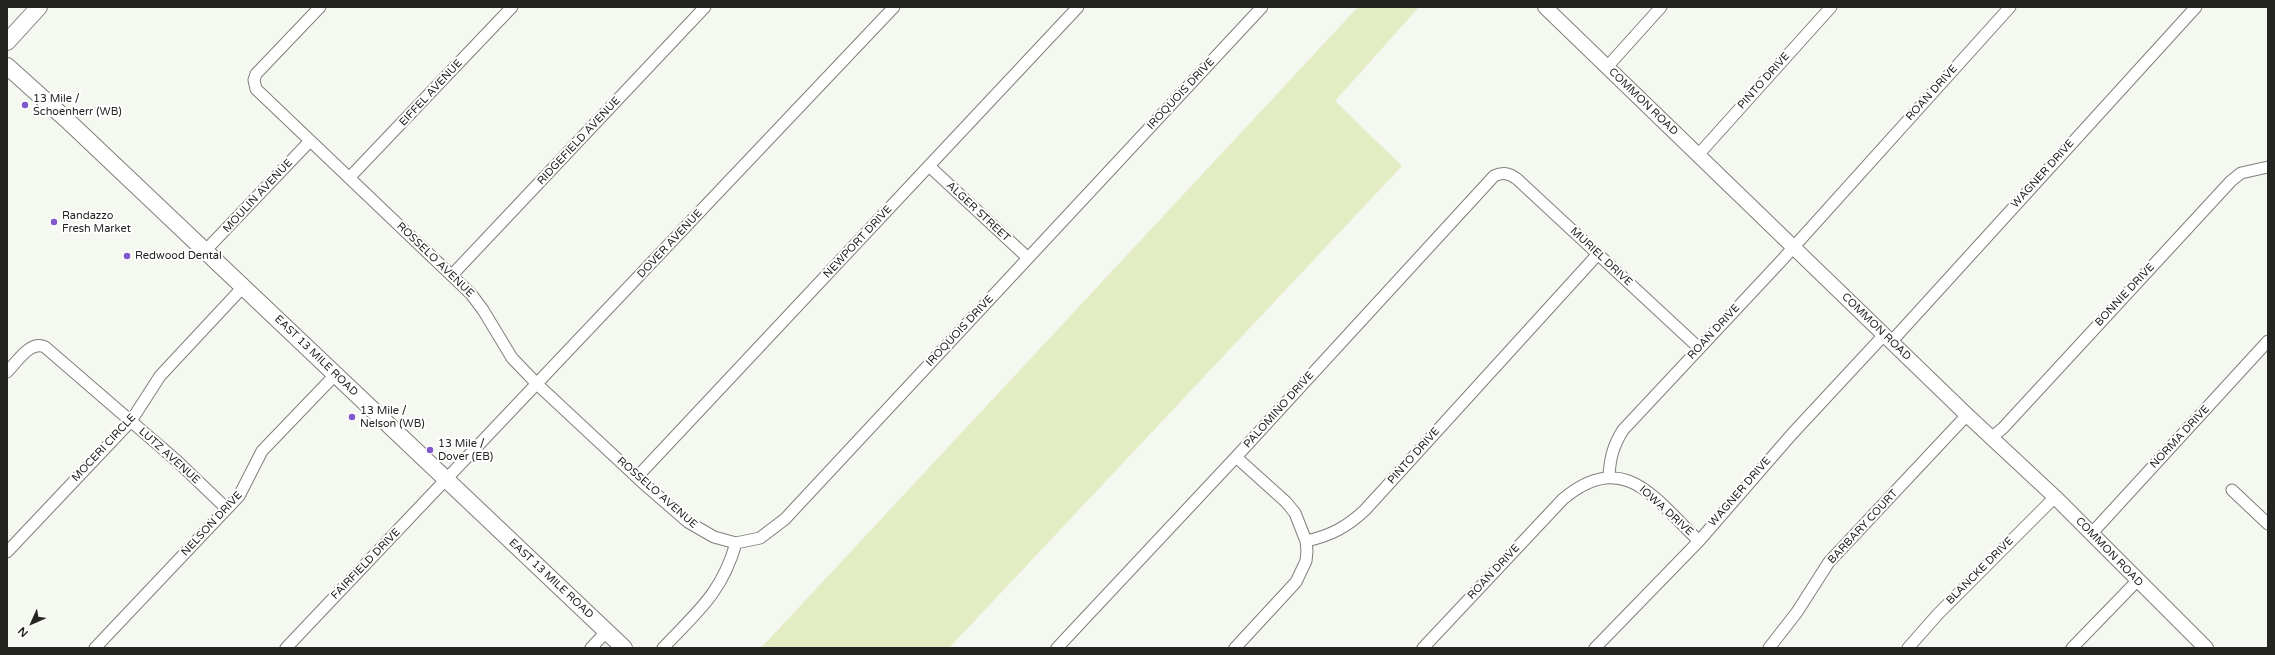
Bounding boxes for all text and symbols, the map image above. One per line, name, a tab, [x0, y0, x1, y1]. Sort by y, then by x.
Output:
street label: PINTO DRIVE	[1735, 50, 1793, 112]
street label: IROQUOIS DRIVE	[1145, 56, 1217, 132]
street label: EIFFEL AVENUE	[397, 57, 465, 129]
street label: ROAN DRIVE	[1904, 62, 1960, 124]
street label: COMMON ROAD	[1606, 66, 1680, 138]
place label: 13 Mile / Schoenherr (WB)	[33, 92, 122, 118]
street label: RIDGEFIELD AVENUE	[535, 94, 623, 188]
marker: 13 Mile / Schoenherr (WB)	[20, 100, 30, 110]
street label: WAGNER DRIVE	[2009, 137, 2077, 211]
street label: MOULIN AVENUE	[221, 157, 295, 235]
street label: ALGER STREET	[943, 179, 1013, 245]
street label: NEWPORT DRIVE	[821, 203, 895, 281]
street label: DOVER AVENUE	[635, 207, 705, 281]
place label: Randazzo Fresh Market	[62, 209, 131, 235]
marker: Randazzo Fresh Market	[49, 217, 59, 227]
street label: ROSSELO AVENUE	[394, 220, 476, 300]
street label: MURIEL DRIVE	[1567, 225, 1635, 289]
place label: Redwood Dental	[135, 249, 222, 263]
marker: Redwood Dental	[122, 251, 132, 261]
street label: BONNIE DRIVE	[2093, 261, 2157, 329]
street label: COMMON ROAD	[1839, 291, 1913, 363]
street label: IROQUOIS DRIVE	[924, 293, 996, 369]
street label: ROAN DRIVE	[1685, 302, 1743, 362]
street label: EAST 13 MILE ROAD	[272, 313, 360, 399]
street label: PALOMINO DRIVE	[1241, 369, 1317, 451]
street label: NORMA DRIVE	[2147, 403, 2213, 471]
place label: 13 Mile / Nelson (WB)	[360, 404, 425, 430]
street label: MOCERI CIRCLE	[69, 411, 139, 485]
marker: 13 Mile / Nelson (WB)	[347, 412, 357, 422]
street label: LUTZ AVENUE	[136, 425, 202, 487]
street label: PINTO DRIVE	[1385, 425, 1443, 487]
place label: 13 Mile / Dover (EB)	[438, 437, 493, 463]
marker: 13 Mile / Dover (EB)	[425, 445, 435, 455]
street label: WAGNER DRIVE	[1706, 454, 1774, 530]
street label: ROSSELO AVENUE	[614, 455, 700, 531]
street label: IOWA DRIVE	[1636, 483, 1696, 539]
street label: BARBARY COURT	[1825, 487, 1901, 567]
street label: NELSON DRIVE	[179, 489, 245, 559]
street label: COMMON ROAD	[2073, 515, 2145, 589]
street label: FAIRFIELD DRIVE	[329, 526, 403, 602]
street label: BLANCKE DRIVE	[1944, 535, 2016, 607]
street label: EAST 13 MILE ROAD	[506, 536, 596, 622]
street label: ROAN DRIVE	[1465, 542, 1523, 602]
north arrow	[12, 603, 52, 643]
text: N	[15, 624, 31, 640]

